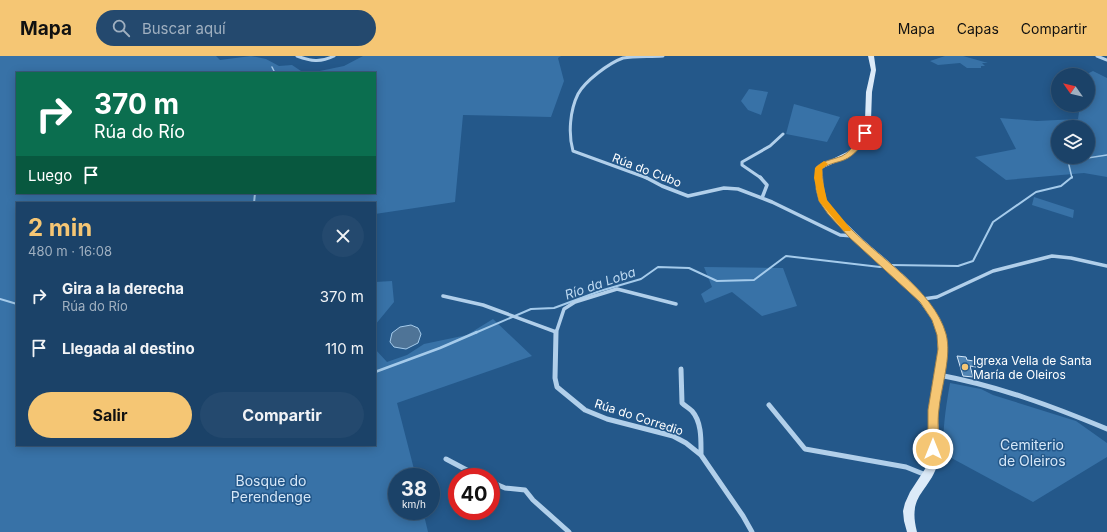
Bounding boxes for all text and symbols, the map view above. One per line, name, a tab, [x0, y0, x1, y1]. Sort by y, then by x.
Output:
search box	[96, 10, 376, 46]
text: Mapa	[20, 17, 72, 40]
icon: search	[110, 17, 132, 39]
text: Buscar aquí	[142, 19, 226, 38]
text: Mapa	[898, 20, 935, 37]
text: Capas	[957, 20, 999, 37]
text: Compartir	[1021, 20, 1087, 37]
north arrow	[1051, 68, 1095, 112]
map controls	[1051, 68, 1095, 164]
text: 370 m	[94, 87, 179, 121]
icon: right	[28, 88, 80, 140]
pin	[848, 116, 882, 150]
button: layers	[1051, 120, 1095, 164]
text: Rúa do Río	[94, 121, 185, 142]
icon: arrive	[854, 122, 876, 144]
street label: Rúa do Cubo	[610, 150, 684, 190]
icon: arrive	[80, 164, 102, 186]
text: Luego	[28, 166, 72, 185]
text: 2 min	[28, 213, 92, 242]
button: close	[322, 215, 364, 257]
text: 480 m · 16:08	[28, 243, 112, 259]
water label: Río da Loba	[563, 263, 637, 303]
text: Gira a la derecha	[62, 279, 184, 298]
icon: right	[28, 285, 50, 307]
text: 370 m	[320, 287, 364, 306]
text: Rúa do Río	[62, 298, 128, 314]
icon: arrive	[28, 337, 50, 359]
text: Llegada al destino	[62, 339, 195, 358]
text: 110 m	[325, 339, 364, 358]
place label: Igrexa Vella de Santa María de Oleiros	[973, 353, 1092, 382]
marker: Igrexa Vella de Santa María de Oleiros	[960, 362, 970, 372]
button: Salir	[28, 392, 192, 438]
button: Compartir	[200, 392, 364, 438]
street label: Rúa do Corredio	[593, 396, 685, 438]
position arrow	[912, 428, 954, 470]
park label: Cemiterio de Oleiros	[998, 436, 1066, 469]
speed limit sign: 40	[448, 468, 500, 520]
park label: Bosque do Perendenge	[231, 472, 311, 505]
text: 38	[401, 477, 427, 501]
text: km/h	[402, 498, 426, 510]

